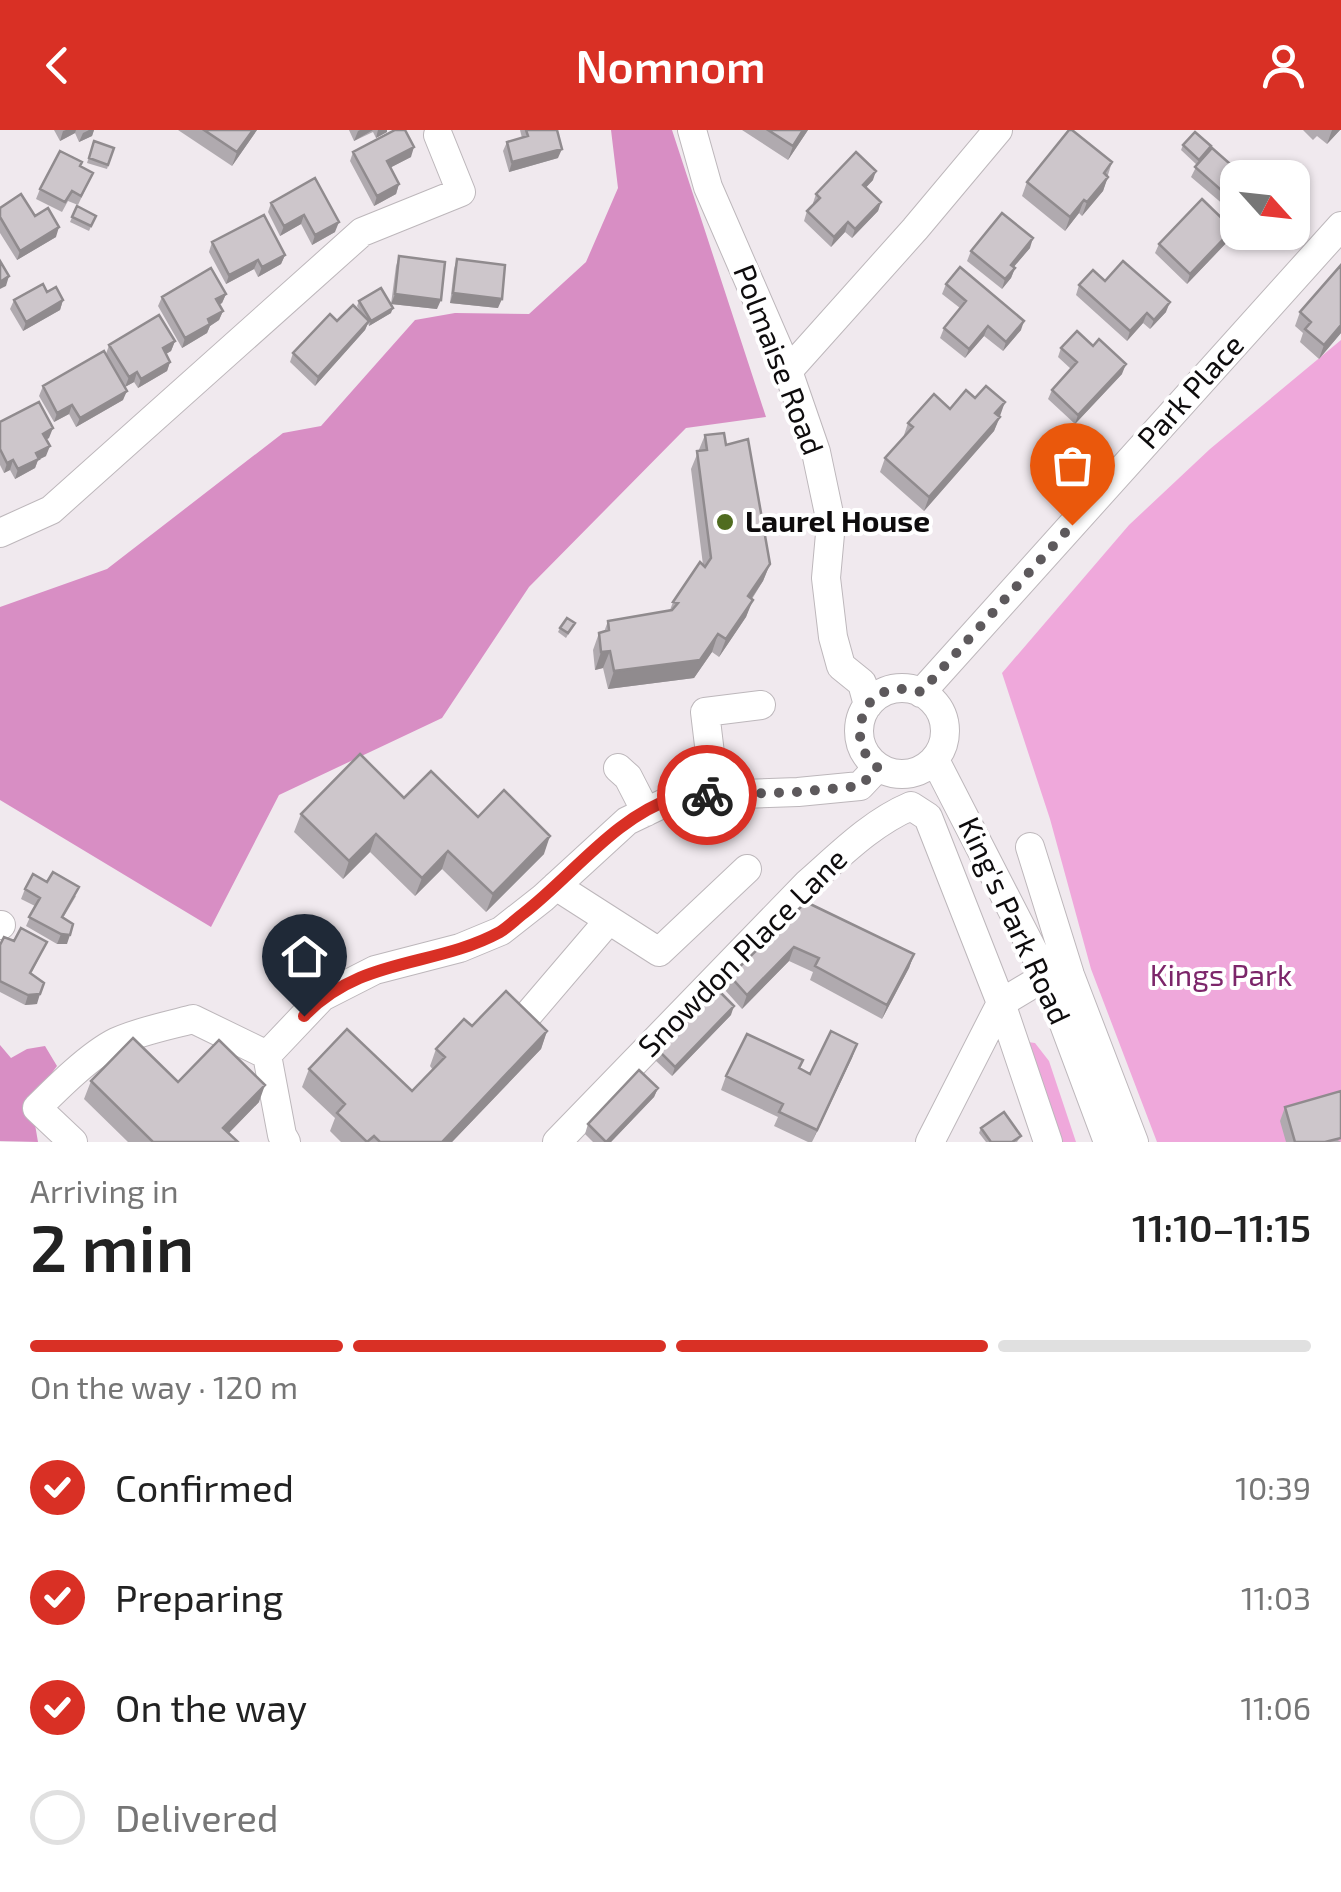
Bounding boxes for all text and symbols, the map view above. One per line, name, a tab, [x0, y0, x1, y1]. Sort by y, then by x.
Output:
icon: back	[30, 38, 85, 93]
text: Nomnom	[575, 38, 766, 92]
icon: person	[1256, 38, 1311, 93]
north arrow	[1220, 160, 1310, 250]
map controls	[1220, 160, 1310, 250]
street label: Polmaise Road	[727, 259, 833, 459]
street label: Park Place	[1129, 326, 1250, 455]
pin	[1030, 423, 1115, 526]
icon: bag	[1045, 438, 1100, 493]
place label: Laurel House	[745, 502, 930, 538]
marker: Laurel House	[714, 511, 736, 533]
courier	[657, 745, 757, 845]
icon: bike	[680, 768, 735, 823]
street label: King's Park Road	[952, 811, 1080, 1029]
street label: Snowdon Place Lane	[630, 840, 853, 1063]
pin	[262, 914, 347, 1017]
icon: home	[277, 929, 332, 984]
park label: Kings Park	[1150, 956, 1292, 992]
text: Arriving in	[30, 1171, 179, 1209]
text: 11:10–11:15	[1132, 1204, 1311, 1250]
text: 2 min	[30, 1207, 194, 1285]
text: On the way · 120 m	[30, 1367, 298, 1405]
icon: check	[30, 1460, 85, 1515]
text: Confirmed	[115, 1464, 294, 1510]
text: 10:39	[1235, 1468, 1311, 1506]
icon: check	[30, 1570, 85, 1625]
text: Preparing	[115, 1574, 283, 1620]
text: 11:03	[1241, 1578, 1311, 1616]
icon: check	[30, 1680, 85, 1735]
text: On the way	[115, 1684, 307, 1730]
text: 11:06	[1240, 1688, 1311, 1726]
text: Delivered	[115, 1794, 279, 1840]

